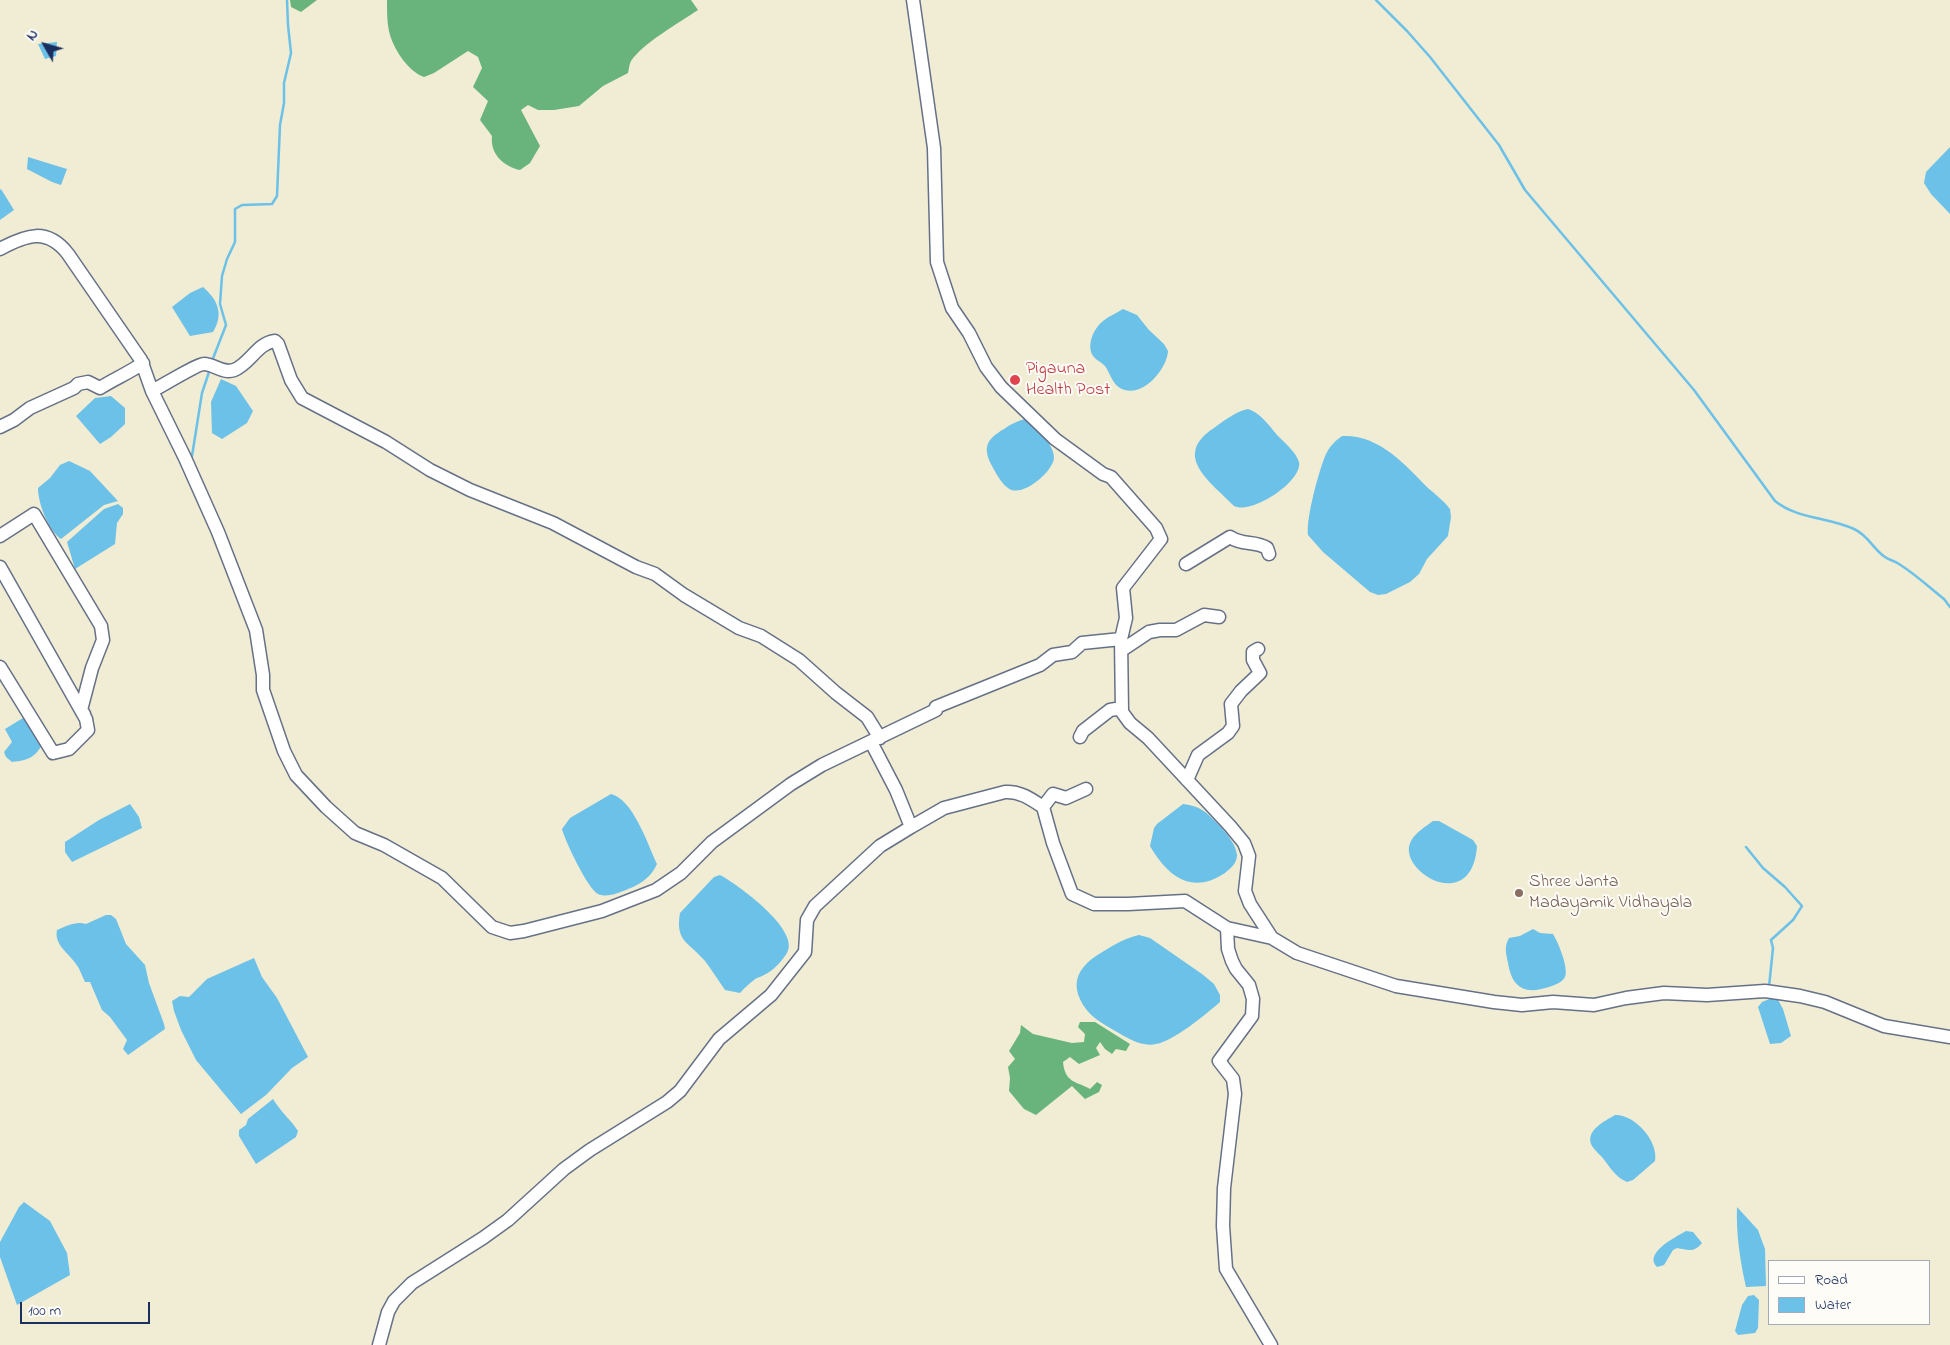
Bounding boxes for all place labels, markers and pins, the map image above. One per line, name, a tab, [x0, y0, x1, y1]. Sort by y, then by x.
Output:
place label: Pigauna Health Post	[1026, 359, 1110, 402]
marker: Pigauna Health Post	[1008, 373, 1022, 387]
place label: Shree Janta Madayamik Vidhayala	[1529, 872, 1692, 914]
marker: Shree Janta Madayamik Vidhayala	[1513, 887, 1525, 899]

